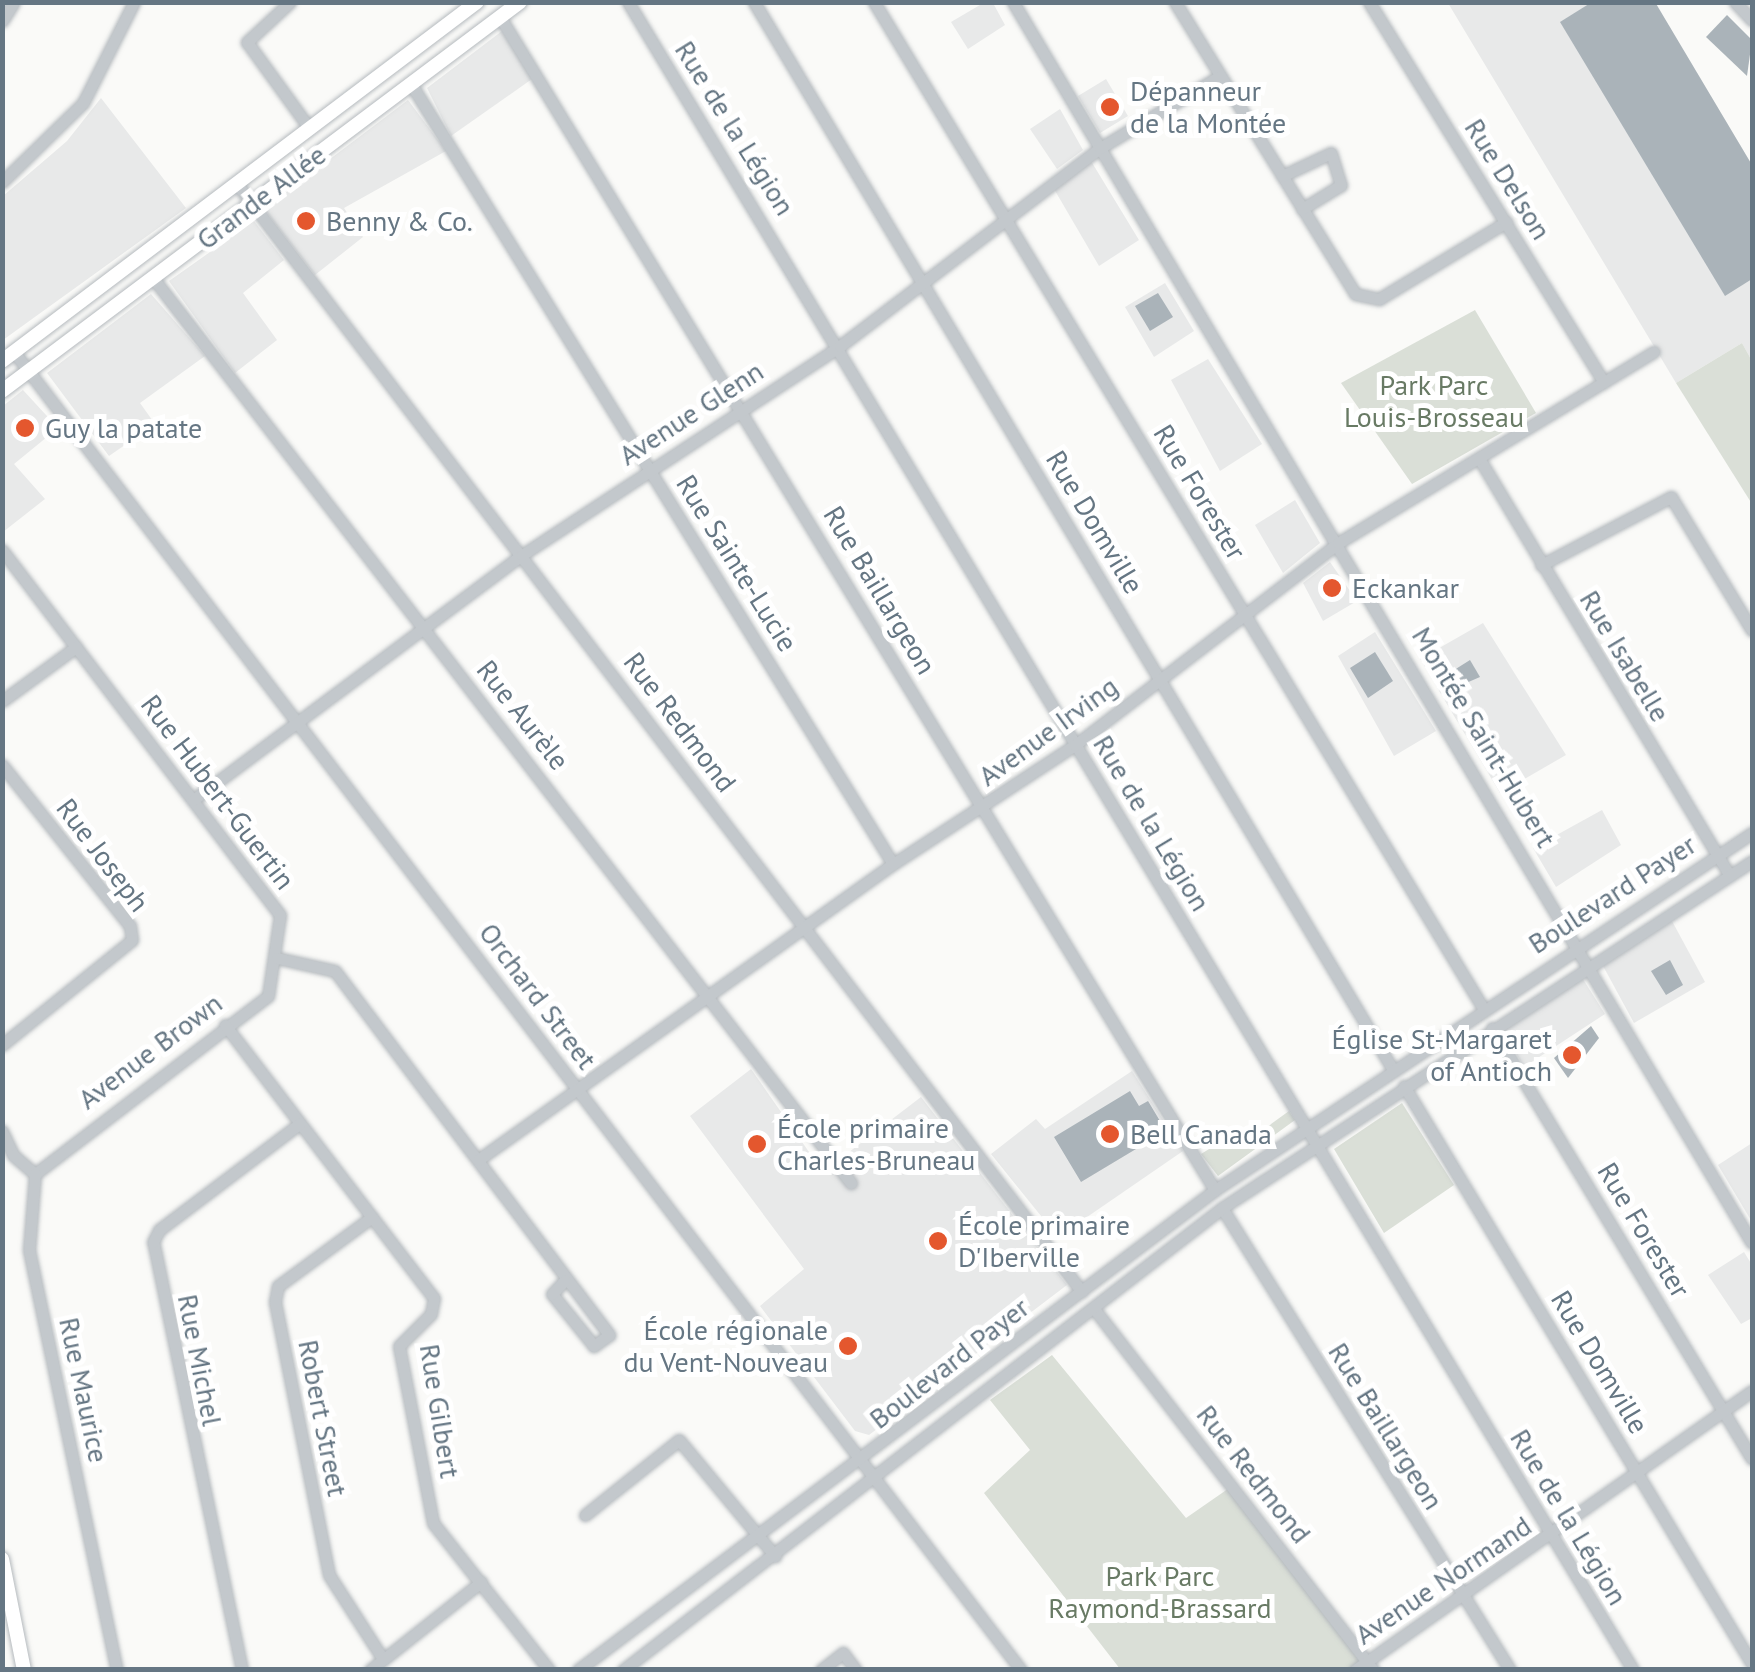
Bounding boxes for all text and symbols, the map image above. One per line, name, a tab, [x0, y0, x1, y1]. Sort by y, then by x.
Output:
street label: Rue de la Légion	[668, 35, 802, 221]
place label: Dépanneur de la Montée	[1130, 74, 1286, 140]
marker: Dépanneur de la Montée	[1099, 96, 1121, 118]
street label: Rue Delson	[1458, 112, 1558, 246]
street label: Grande Allée	[190, 137, 332, 257]
place label: Benny & Co.	[326, 204, 474, 238]
marker: Benny & Co.	[295, 210, 317, 232]
street label: Avenue Glenn	[613, 354, 769, 472]
park label: Park Parc Louis-Brosseau	[1344, 368, 1524, 434]
place label: Guy la patate	[45, 411, 203, 445]
marker: Guy la patate	[14, 417, 36, 439]
street label: Rue Forester	[1147, 419, 1253, 565]
street label: Rue Domville	[1039, 444, 1151, 600]
street label: Rue Sainte-Lucie	[669, 469, 805, 657]
street label: Rue Baillargeon	[817, 500, 943, 680]
place label: Eckankar	[1352, 571, 1459, 605]
marker: Eckankar	[1321, 577, 1343, 599]
street label: Rue Isabelle	[1573, 584, 1677, 728]
street label: Montée Saint-Hubert	[1405, 621, 1563, 853]
street label: Rue Redmond	[617, 646, 743, 798]
street label: Rue Aurèle	[470, 653, 576, 777]
street label: Avenue Irving	[972, 669, 1124, 793]
street label: Rue Hubert-Guertin	[134, 688, 302, 896]
street label: Rue de la Légion	[1086, 729, 1218, 917]
street label: Rue Joseph	[50, 792, 156, 918]
street label: Boulevard Payer	[1522, 827, 1702, 961]
street label: Orchard Street	[472, 916, 604, 1076]
street label: Avenue Brown	[71, 986, 229, 1116]
place label: Église St-Margaret of Antioch	[1332, 1022, 1552, 1088]
marker: Église St-Margaret of Antioch	[1561, 1044, 1583, 1066]
place label: École primaire Charles-Bruneau	[777, 1111, 975, 1177]
place label: Bell Canada	[1130, 1117, 1272, 1151]
marker: Bell Canada	[1099, 1123, 1121, 1145]
marker: École primaire Charles-Bruneau	[746, 1133, 768, 1155]
street label: Rue Forester	[1591, 1157, 1697, 1303]
place label: École primaire D'Iberville	[958, 1208, 1130, 1274]
marker: École primaire D'Iberville	[927, 1230, 949, 1252]
street label: Rue Domville	[1544, 1284, 1656, 1440]
street label: Boulevard Payer	[863, 1290, 1035, 1436]
street label: Rue Michel	[171, 1291, 229, 1429]
place label: École régionale du Vent-Nouveau	[623, 1313, 828, 1379]
street label: Rue Maurice	[52, 1314, 116, 1466]
marker: École régionale du Vent-Nouveau	[837, 1335, 859, 1357]
street label: Robert Street	[291, 1337, 355, 1499]
street label: Rue Baillargeon	[1321, 1337, 1451, 1515]
street label: Rue Gilbert	[413, 1342, 467, 1480]
street label: Rue Redmond	[1190, 1398, 1318, 1550]
street label: Rue de la Légion	[1503, 1423, 1635, 1611]
street label: Avenue Normand	[1349, 1509, 1537, 1651]
park label: Park Parc Raymond-Brassard	[1048, 1559, 1272, 1625]

